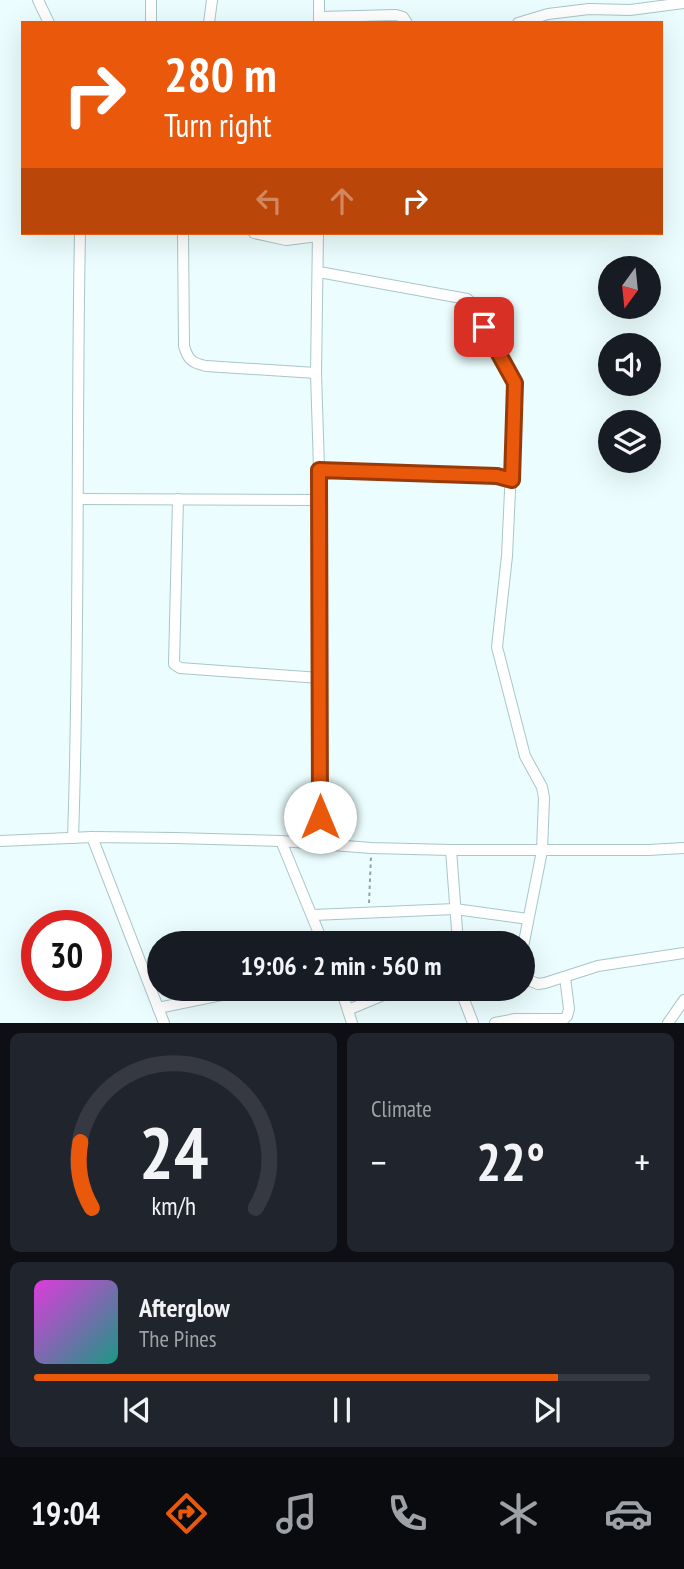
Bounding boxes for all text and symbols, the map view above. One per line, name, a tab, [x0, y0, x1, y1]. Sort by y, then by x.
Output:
text: 280 m	[164, 42, 277, 106]
icon: right	[49, 49, 140, 140]
text: Turn right	[164, 104, 272, 146]
icon: left	[250, 182, 288, 220]
icon: ahead	[323, 182, 361, 220]
icon: right	[396, 182, 434, 220]
north arrow	[598, 256, 662, 318]
map controls	[598, 256, 661, 473]
pin	[454, 297, 514, 357]
icon: arrive	[465, 308, 503, 346]
button: sound	[598, 333, 661, 396]
button: layers	[598, 410, 661, 473]
position arrow	[283, 780, 357, 854]
speed limit sign: 30	[21, 910, 112, 1001]
text: 19:06 · 2 min · 560 m	[241, 949, 441, 982]
text: Climate	[371, 1094, 432, 1123]
text: 24	[139, 1105, 208, 1199]
text: 22°	[476, 1128, 545, 1195]
text: −	[371, 1137, 387, 1186]
text: +	[634, 1137, 650, 1186]
text: km/h	[151, 1190, 196, 1222]
text: Afterglow	[139, 1291, 230, 1324]
text: The Pines	[139, 1324, 217, 1353]
icon: previous	[118, 1391, 156, 1429]
icon: pause	[323, 1391, 361, 1429]
icon: next	[528, 1391, 566, 1429]
icon: directions	[162, 1489, 211, 1538]
icon: music	[272, 1489, 321, 1538]
icon: phone	[383, 1489, 432, 1538]
icon: climate	[494, 1489, 543, 1538]
icon: car	[604, 1489, 653, 1538]
text: 19:04	[31, 1492, 100, 1534]

